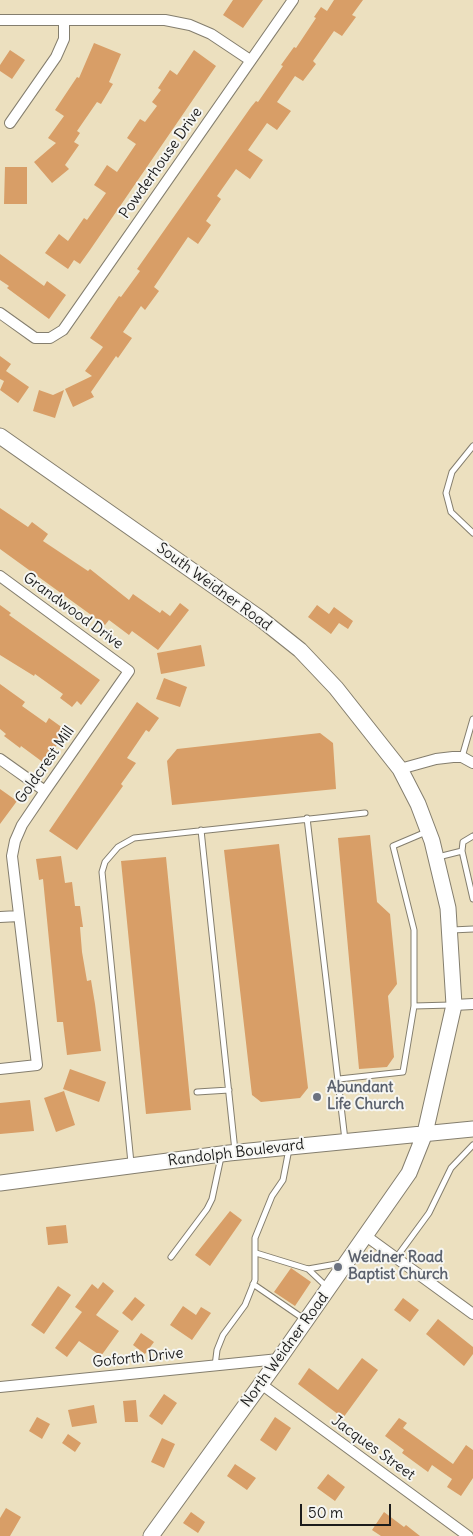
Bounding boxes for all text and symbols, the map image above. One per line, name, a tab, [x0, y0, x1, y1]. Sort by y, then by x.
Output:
street label: Powderhouse Drive	[116, 104, 206, 222]
street label: South Weidner Road	[153, 539, 275, 635]
street label: Grandwood Drive	[19, 569, 127, 653]
street label: Goldcrest Mill	[12, 723, 78, 807]
place label: Abundant Life Church	[327, 1079, 404, 1114]
marker: Abundant Life Church	[311, 1091, 323, 1103]
street label: Randolph Boulevard	[167, 1136, 305, 1170]
place label: Weidner Road Baptist Church	[348, 1249, 448, 1284]
marker: Weidner Road Baptist Church	[332, 1261, 344, 1273]
street label: North Weidner Road	[237, 1289, 333, 1411]
street label: Goforth Drive	[92, 1344, 184, 1372]
street label: Jacques Street	[328, 1412, 418, 1484]
scale bar	[303, 1494, 394, 1526]
text: 50 m	[308, 1503, 343, 1522]

